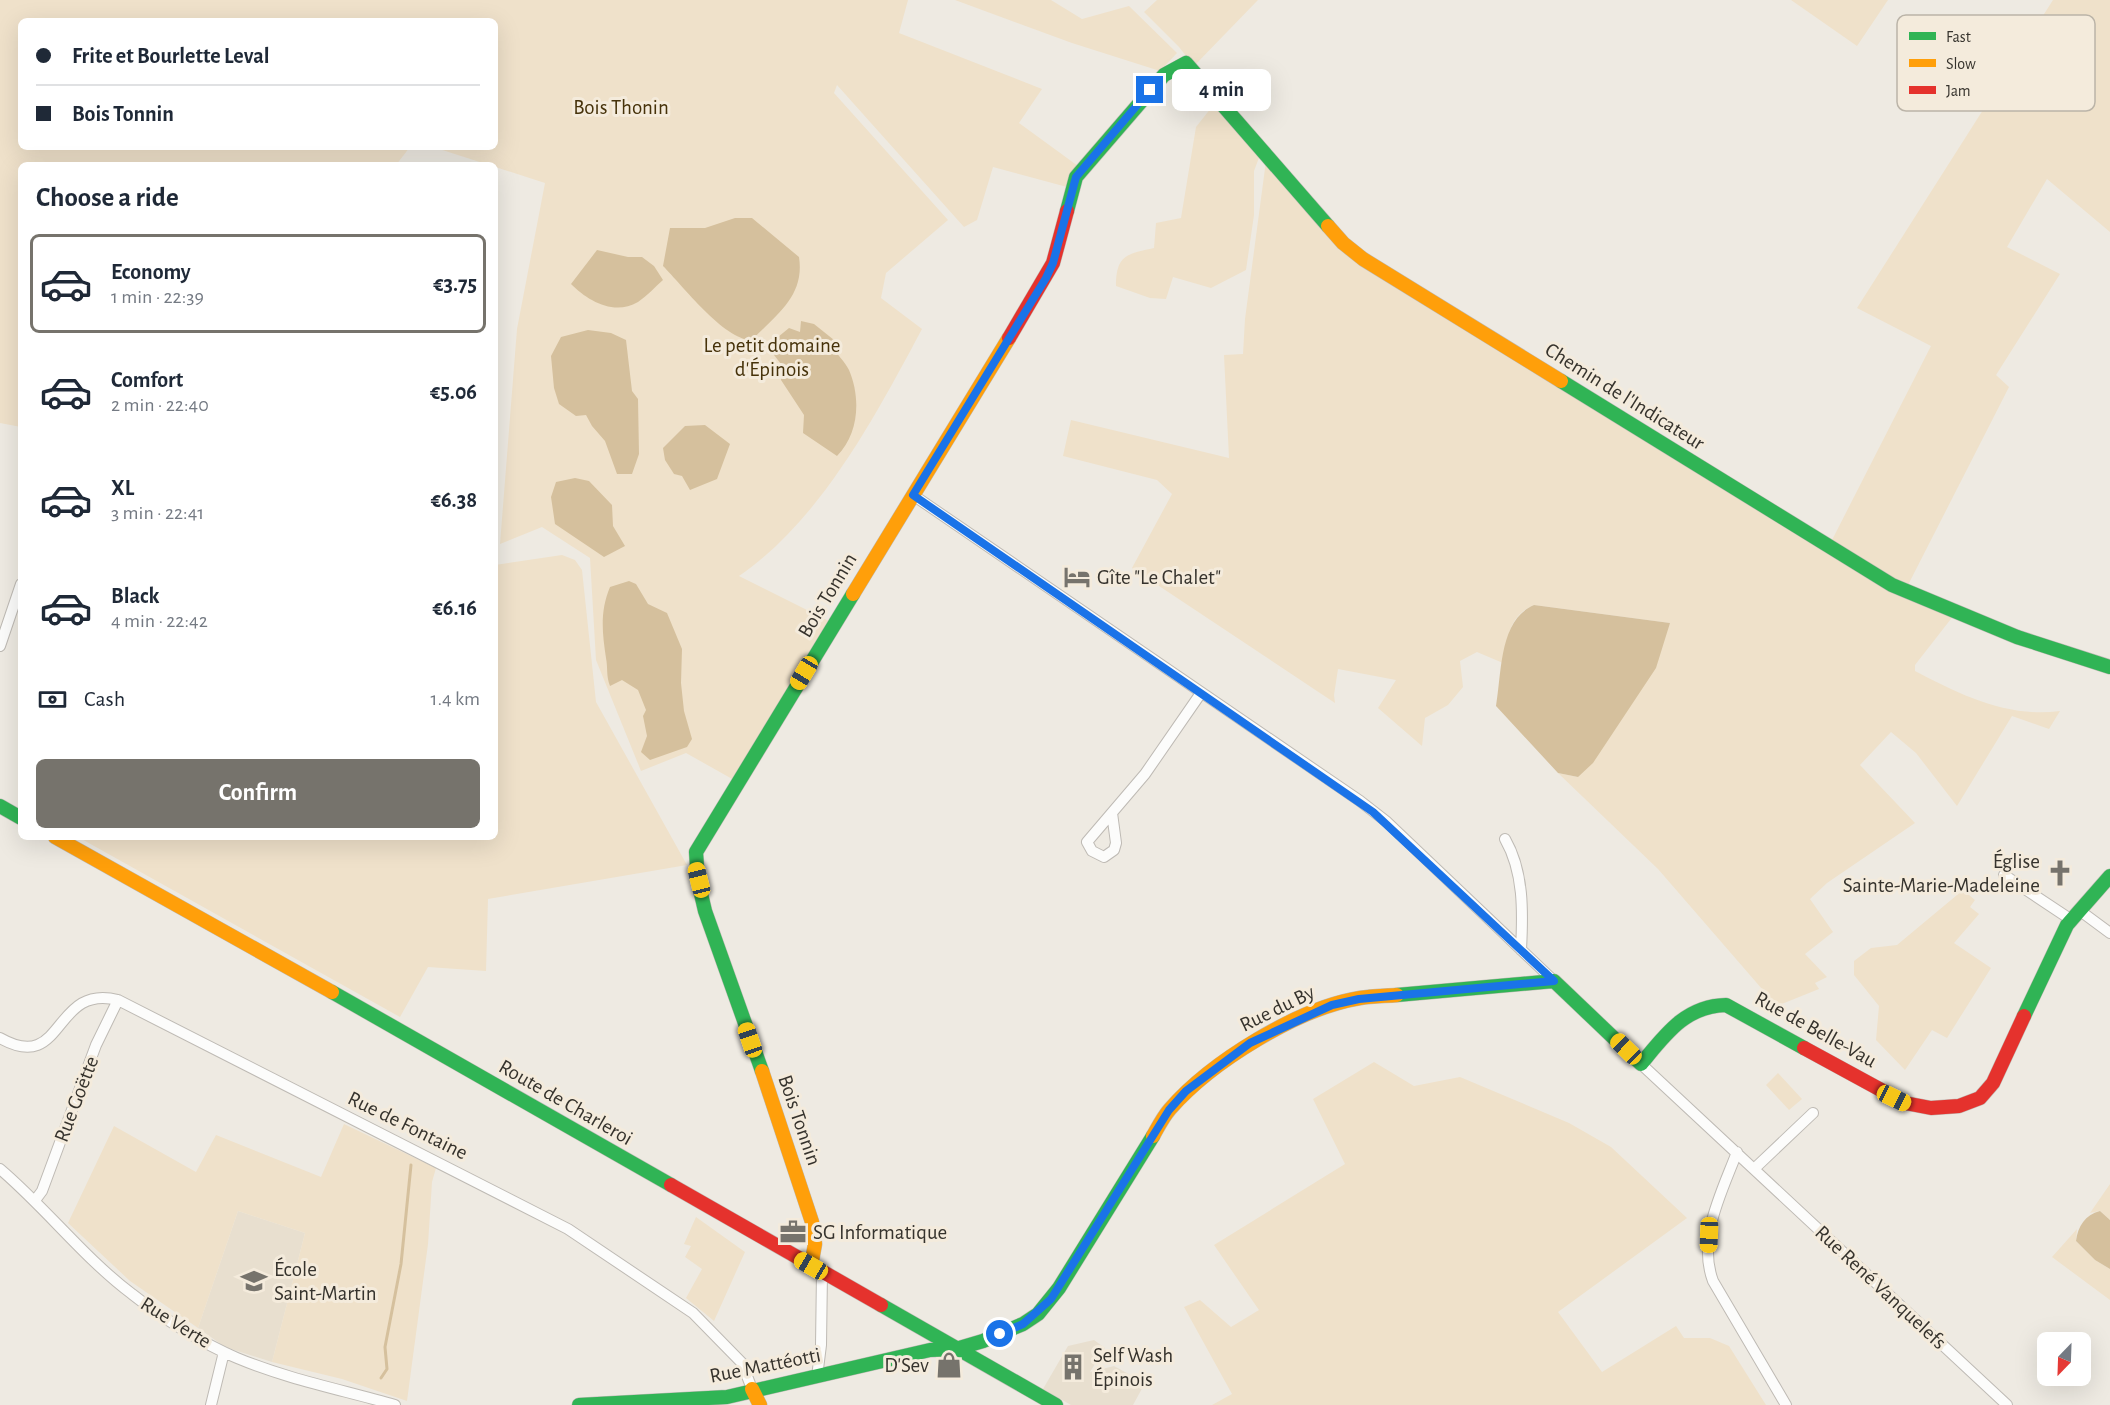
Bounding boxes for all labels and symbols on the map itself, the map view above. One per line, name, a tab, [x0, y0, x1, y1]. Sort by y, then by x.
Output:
legend	[1897, 15, 2095, 111]
text: Fast	[1946, 29, 1971, 45]
text: Slow	[1946, 56, 1976, 72]
callout: 4 min	[1171, 69, 1270, 111]
route end	[1136, 76, 1163, 103]
text: Jam	[1946, 83, 1971, 99]
park label: Bois Thonin	[573, 97, 669, 118]
park label: Le petit domaine d'Épinois	[704, 335, 840, 380]
street label: Chemin de l'Indicateur	[1541, 339, 1708, 454]
street label: Bois Tonnin	[794, 550, 861, 641]
hotel icon: Gîte "Le Chalet"	[1062, 562, 1092, 592]
place label: Gîte "Le Chalet"	[1097, 567, 1221, 588]
car	[787, 653, 821, 693]
place label: Église Sainte-Marie-Madeleine	[1843, 849, 2040, 896]
church icon: Église Sainte-Marie-Madeleine	[2045, 858, 2075, 888]
car	[686, 860, 712, 900]
street label: Rue du By	[1236, 981, 1318, 1036]
street label: Rue de Belle-Vau	[1751, 987, 1880, 1072]
car	[736, 1020, 764, 1060]
car	[1607, 1030, 1645, 1068]
street label: Rue Goëtte	[51, 1053, 102, 1145]
street label: Route de Charleroi	[495, 1056, 636, 1149]
street label: Bois Tonnin	[774, 1072, 825, 1168]
car	[1874, 1082, 1914, 1114]
street label: Rue de Fontaine	[345, 1087, 471, 1163]
office icon: SG Informatique	[778, 1217, 808, 1247]
car	[1699, 1217, 1719, 1253]
street label: Rue René Vanquelefs	[1811, 1221, 1950, 1353]
place label: SG Informatique	[813, 1222, 947, 1243]
car	[791, 1249, 831, 1283]
place label: École Saint-Martin	[274, 1257, 377, 1304]
school or university icon: École Saint-Martin	[239, 1266, 269, 1296]
street label: Rue Verte	[137, 1293, 215, 1352]
route start	[986, 1320, 1013, 1347]
north arrow	[2037, 1332, 2091, 1386]
street label: Rue Mattéotti	[708, 1344, 822, 1387]
place label: Self Wash Épinois	[1093, 1345, 1173, 1390]
shop icon: D'Sev	[934, 1350, 964, 1380]
building icon: Self Wash Épinois	[1058, 1352, 1088, 1382]
place label: D'Sev	[884, 1355, 929, 1376]

